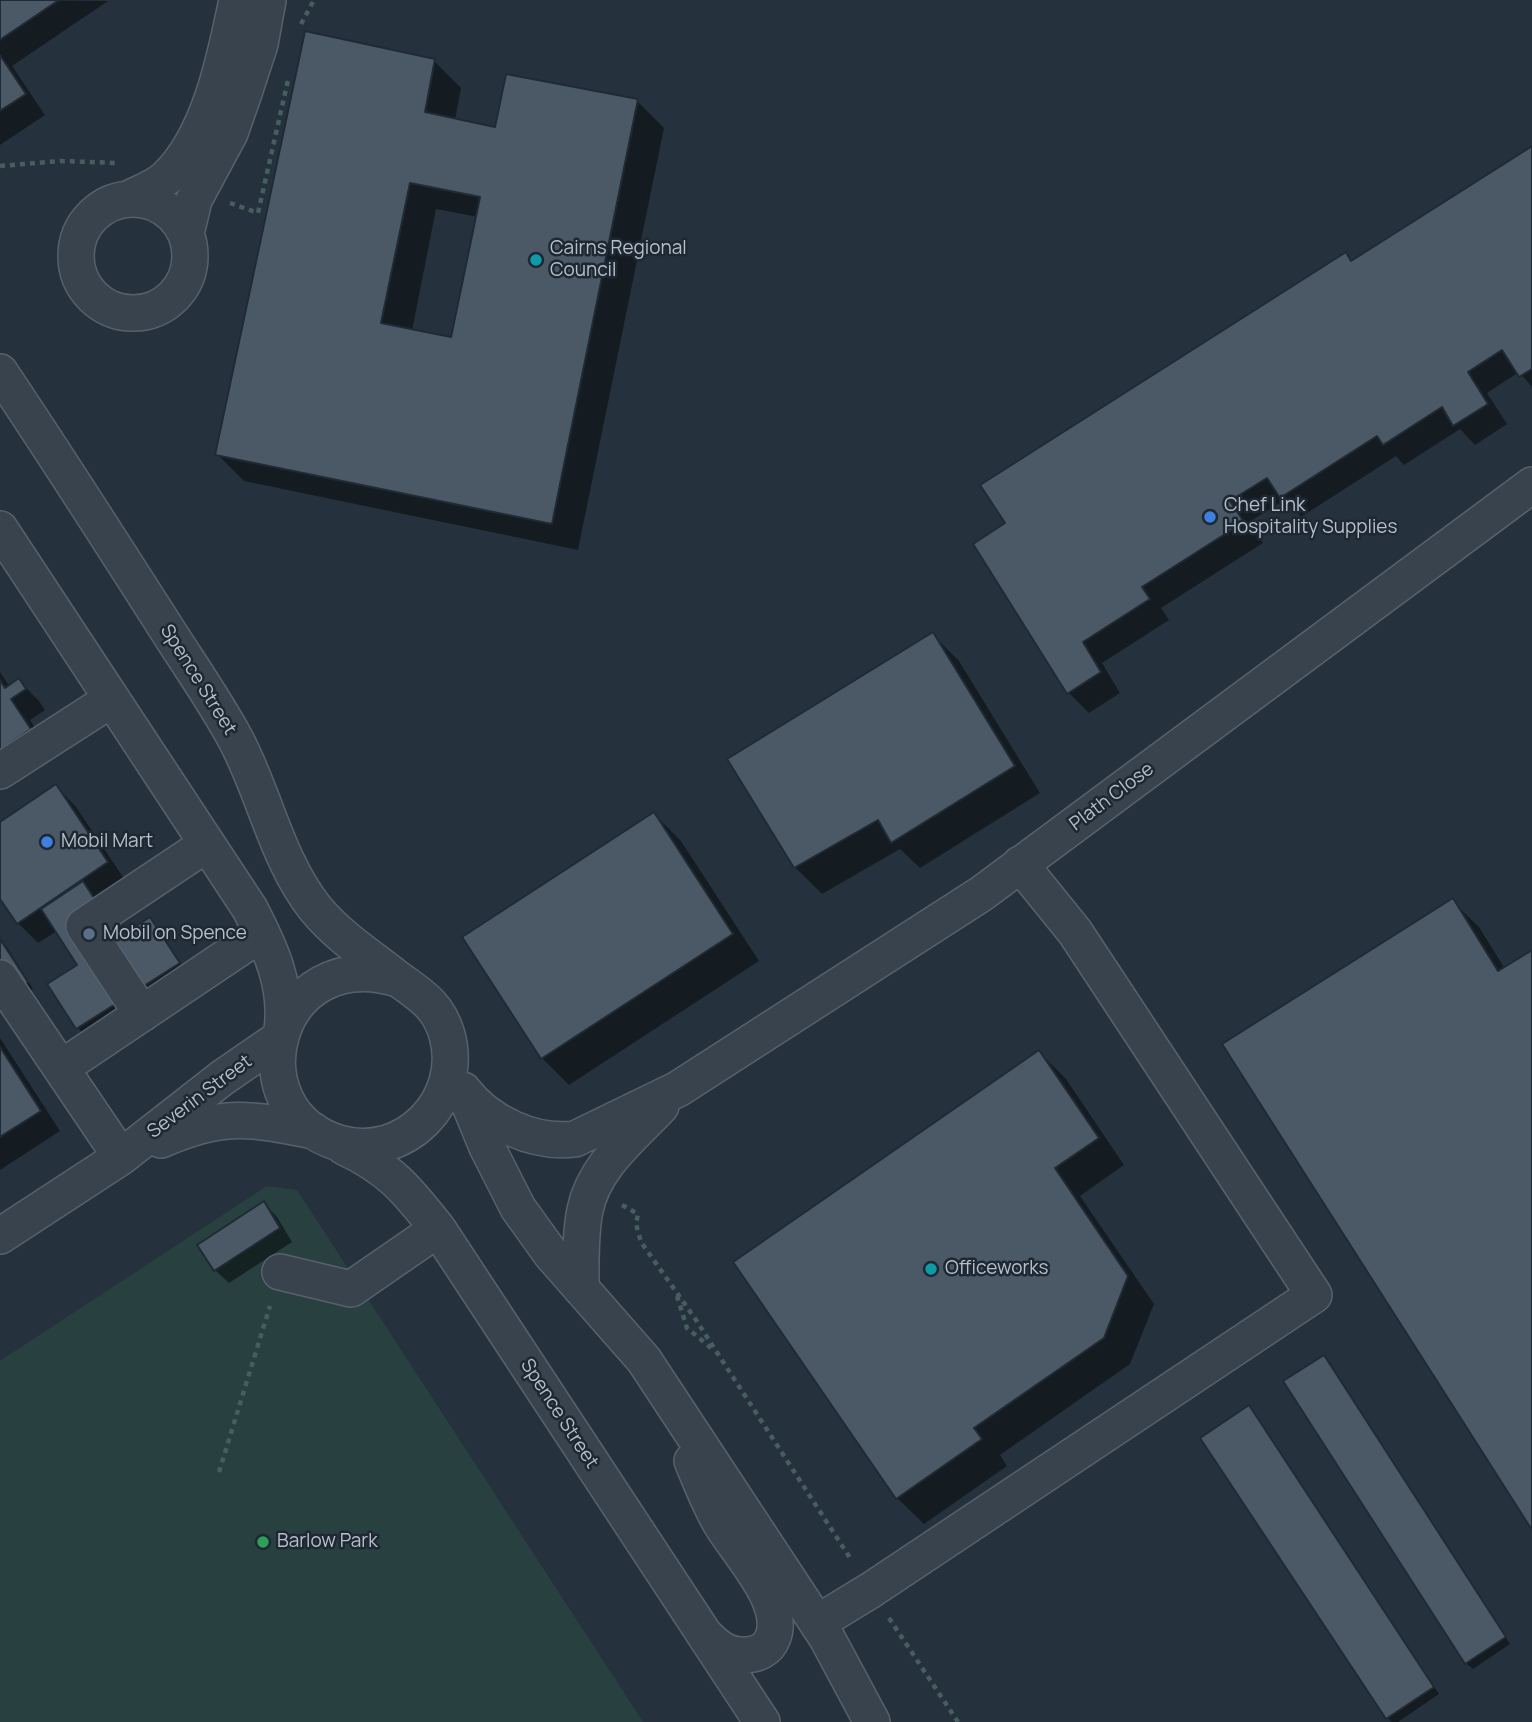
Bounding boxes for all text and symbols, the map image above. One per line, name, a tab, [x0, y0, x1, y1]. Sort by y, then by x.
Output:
place label: Cairns Regional Council	[550, 238, 687, 282]
marker: Cairns Regional Council	[528, 252, 544, 268]
place label: Chef Link Hospitality Supplies	[1224, 495, 1397, 539]
marker: Chef Link Hospitality Supplies	[1202, 509, 1218, 525]
street label: Spence Street	[155, 621, 241, 739]
street label: Plath Close	[1065, 758, 1159, 836]
place label: Mobil Mart	[61, 831, 153, 853]
marker: Mobil Mart	[39, 834, 55, 850]
place label: Mobil on Spence	[103, 923, 247, 945]
marker: Mobil on Spence	[81, 926, 97, 942]
street label: Severin Street	[143, 1050, 257, 1144]
place label: Officeworks	[945, 1258, 1049, 1280]
marker: Officeworks	[923, 1261, 939, 1277]
street label: Spence Street	[515, 1355, 603, 1473]
place label: Barlow Park	[277, 1531, 378, 1553]
marker: Barlow Park	[255, 1534, 271, 1550]

